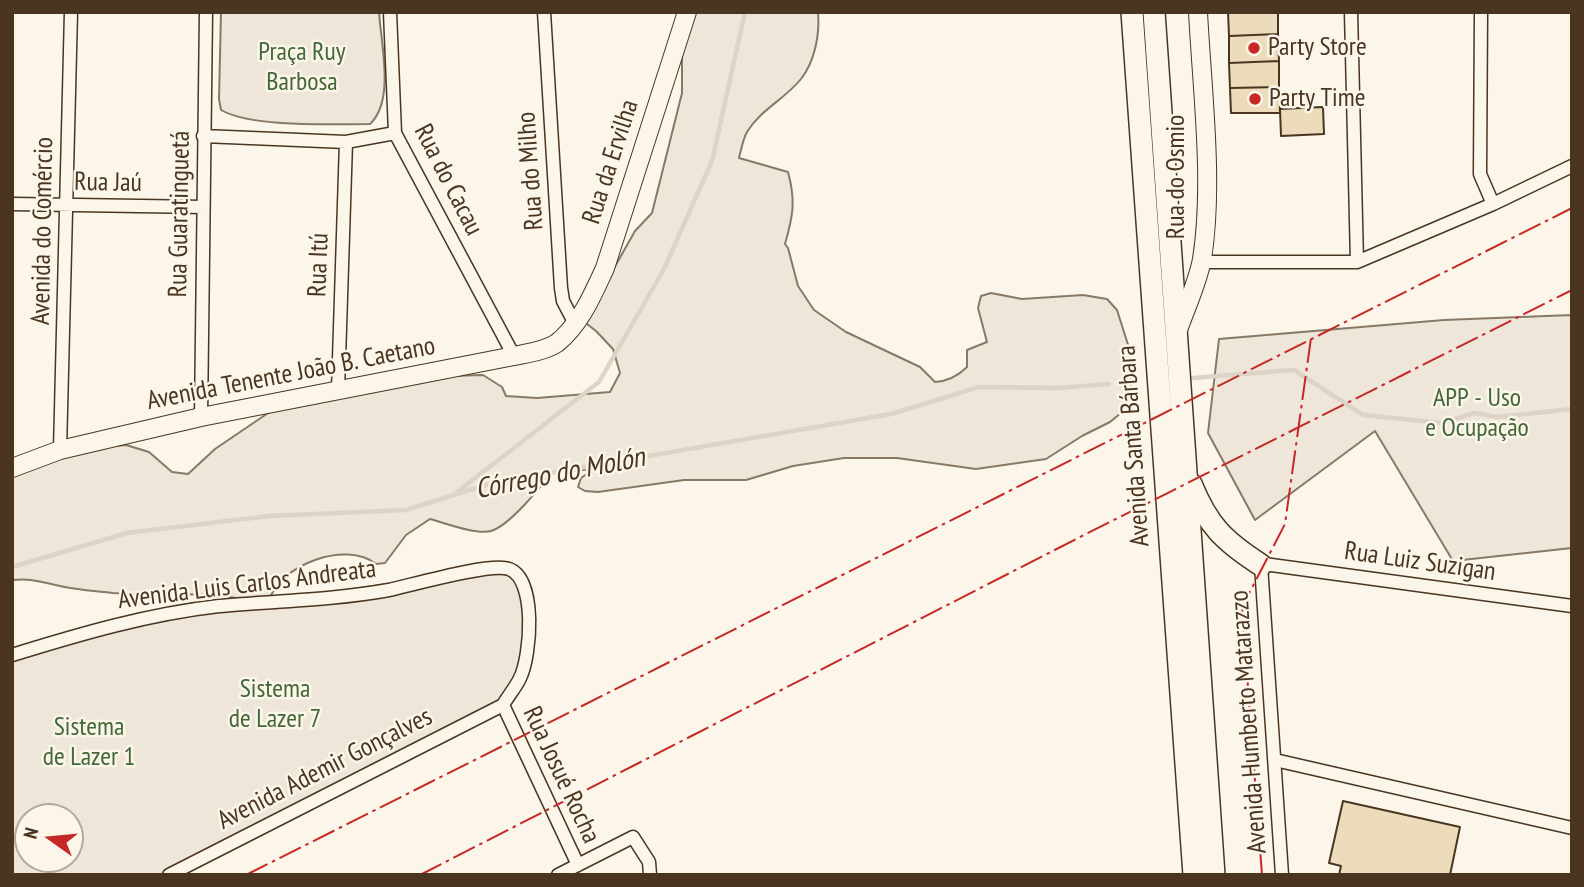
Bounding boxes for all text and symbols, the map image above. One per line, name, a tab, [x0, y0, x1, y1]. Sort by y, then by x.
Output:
place label: Party Store	[1268, 32, 1367, 64]
park label: Praça Ruy Barbosa	[258, 37, 346, 98]
marker: Party Store	[1246, 40, 1262, 56]
place label: Party Time	[1269, 83, 1365, 115]
marker: Party Time	[1247, 91, 1263, 107]
street label: Rua da Ervilha	[576, 96, 646, 228]
street label: Rua do Milho	[511, 111, 551, 231]
street label: Rua do Osmio	[1161, 115, 1193, 239]
street label: Rua do Cacau	[407, 119, 489, 241]
street label: Rua Guaratinguetá	[163, 130, 197, 298]
street label: Avenida do Comércio	[26, 137, 60, 325]
street label: Rua Jaú	[74, 167, 142, 199]
street label: Rua Itú	[302, 232, 336, 298]
street label: Avenida Tenente João B. Caetano	[144, 331, 438, 417]
street label: Avenida Santa Bárbara	[1111, 344, 1157, 548]
park label: APP - Uso e Ocupação	[1425, 383, 1529, 444]
water label: Córrego do Molón	[472, 441, 648, 507]
street label: Rua Luiz Suzigan	[1342, 536, 1498, 588]
street label: Avenida Luis Carlos Andreata	[116, 554, 378, 616]
street label: Avenida Humberto Matarazzo	[1224, 589, 1274, 855]
park label: Sistema de Lazer 7	[229, 674, 321, 736]
street label: Avenida Ademir Gonçalves	[212, 701, 438, 837]
street label: Rua Josué Rocha	[516, 702, 606, 848]
park label: Sistema de Lazer 1	[43, 712, 135, 774]
north arrow	[14, 803, 84, 873]
text: N	[18, 825, 44, 841]

